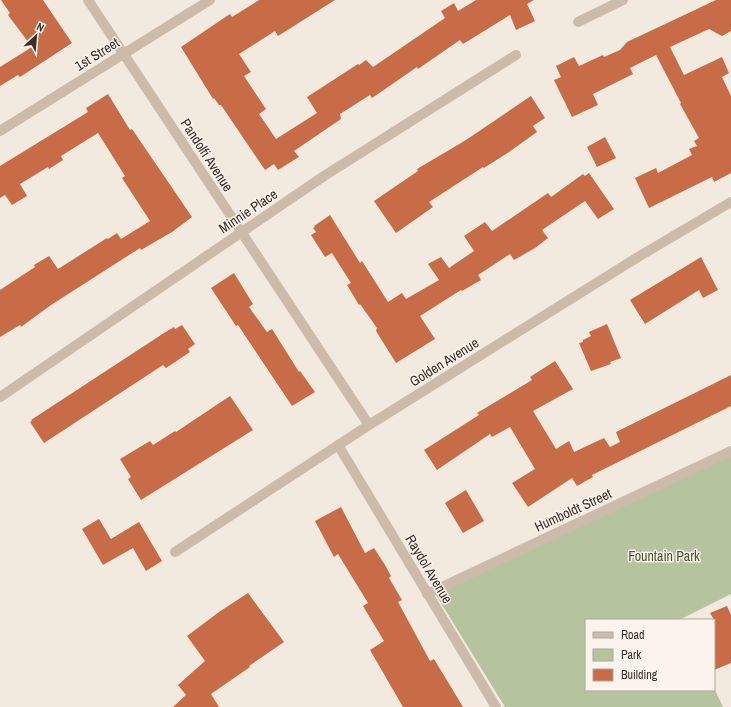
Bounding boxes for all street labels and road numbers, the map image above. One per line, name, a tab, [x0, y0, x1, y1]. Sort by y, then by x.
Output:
street label: 1st Street	[71, 33, 123, 75]
street label: Pandolfi Avenue	[177, 115, 237, 195]
street label: Minnie Place	[215, 185, 281, 237]
street label: Golden Avenue	[406, 334, 482, 390]
street label: Humboldt Street	[532, 484, 614, 536]
street label: Raydol Avenue	[401, 531, 457, 607]

